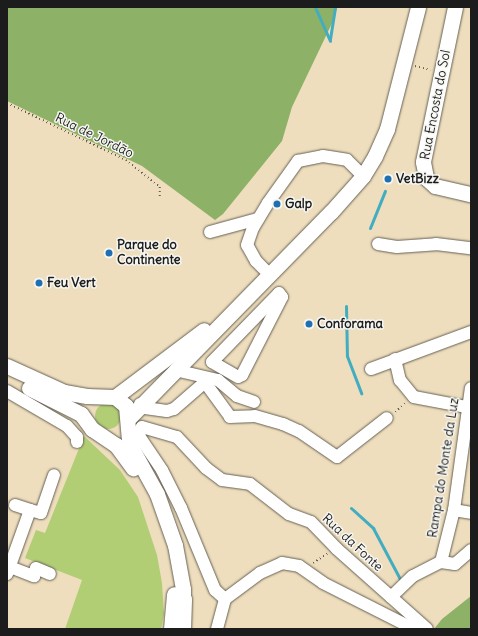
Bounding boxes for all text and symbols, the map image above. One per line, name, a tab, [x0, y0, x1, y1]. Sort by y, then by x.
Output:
street label: Rua Encosta do Sol	[418, 49, 454, 161]
street label: Rua de Jordão	[52, 110, 136, 162]
place label: VetBizz	[396, 171, 439, 187]
marker: VetBizz	[383, 174, 393, 184]
place label: Galp	[285, 196, 312, 212]
marker: Galp	[272, 199, 282, 209]
place label: Parque do Continente	[117, 238, 181, 269]
marker: Parque do Continente	[104, 248, 114, 258]
place label: Feu Vert	[47, 275, 96, 291]
marker: Feu Vert	[34, 278, 44, 288]
place label: Conforama	[317, 316, 383, 332]
marker: Conforama	[304, 319, 314, 329]
street label: Rampa do Monte da Luz	[425, 397, 463, 539]
street label: Rua da Fonte	[318, 511, 386, 575]

